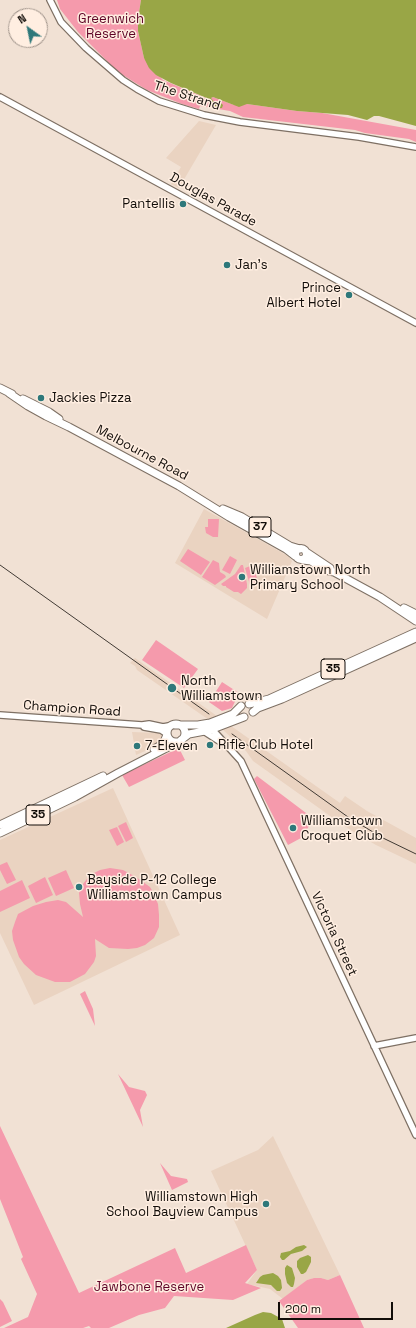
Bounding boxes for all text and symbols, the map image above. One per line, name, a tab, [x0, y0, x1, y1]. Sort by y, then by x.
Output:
north arrow	[8, 8, 48, 48]
text: N	[15, 11, 29, 27]
park label: Greenwich Reserve	[78, 11, 144, 42]
street label: The Strand	[152, 78, 222, 114]
street label: Douglas Parade	[167, 170, 259, 230]
place label: Pantellis	[122, 196, 175, 212]
marker: Pantellis	[178, 199, 188, 209]
place label: Jan's	[235, 257, 268, 273]
marker: Jan's	[222, 260, 232, 270]
place label: Prince Albert Hotel	[266, 280, 341, 311]
marker: Prince Albert Hotel	[344, 290, 354, 300]
place label: Jackies Pizza	[49, 390, 132, 406]
marker: Jackies Pizza	[36, 393, 46, 403]
street label: Melbourne Road	[93, 422, 191, 484]
road number: 37	[249, 517, 271, 537]
place label: Williamstown North Primary School	[250, 562, 370, 593]
marker: Williamstown North Primary School	[237, 572, 247, 582]
road number: 35	[321, 659, 345, 679]
place label: North Williamstown	[181, 673, 263, 704]
marker: North Williamstown	[166, 682, 178, 694]
street label: Champion Road	[23, 698, 121, 720]
place label: Rifle Club Hotel	[218, 737, 313, 753]
place label: 7-Eleven	[145, 738, 198, 754]
marker: Rifle Club Hotel	[205, 740, 215, 750]
marker: 7-Eleven	[132, 741, 142, 751]
road number: 35	[26, 805, 50, 825]
place label: Williamstown Croquet Club	[301, 813, 383, 844]
marker: Williamstown Croquet Club	[288, 823, 298, 833]
place label: Bayside P-12 College Williamstown Campus	[87, 872, 222, 903]
marker: Bayside P-12 College Williamstown Campus	[74, 882, 84, 892]
street label: Victoria Street	[308, 889, 360, 979]
place label: Williamstown High School Bayview Campus	[106, 1189, 258, 1220]
marker: Williamstown High School Bayview Campus	[261, 1199, 271, 1209]
park label: Jawbone Reserve	[94, 1279, 204, 1295]
scale bar	[280, 1294, 395, 1320]
text: 200 m	[285, 1301, 321, 1317]

